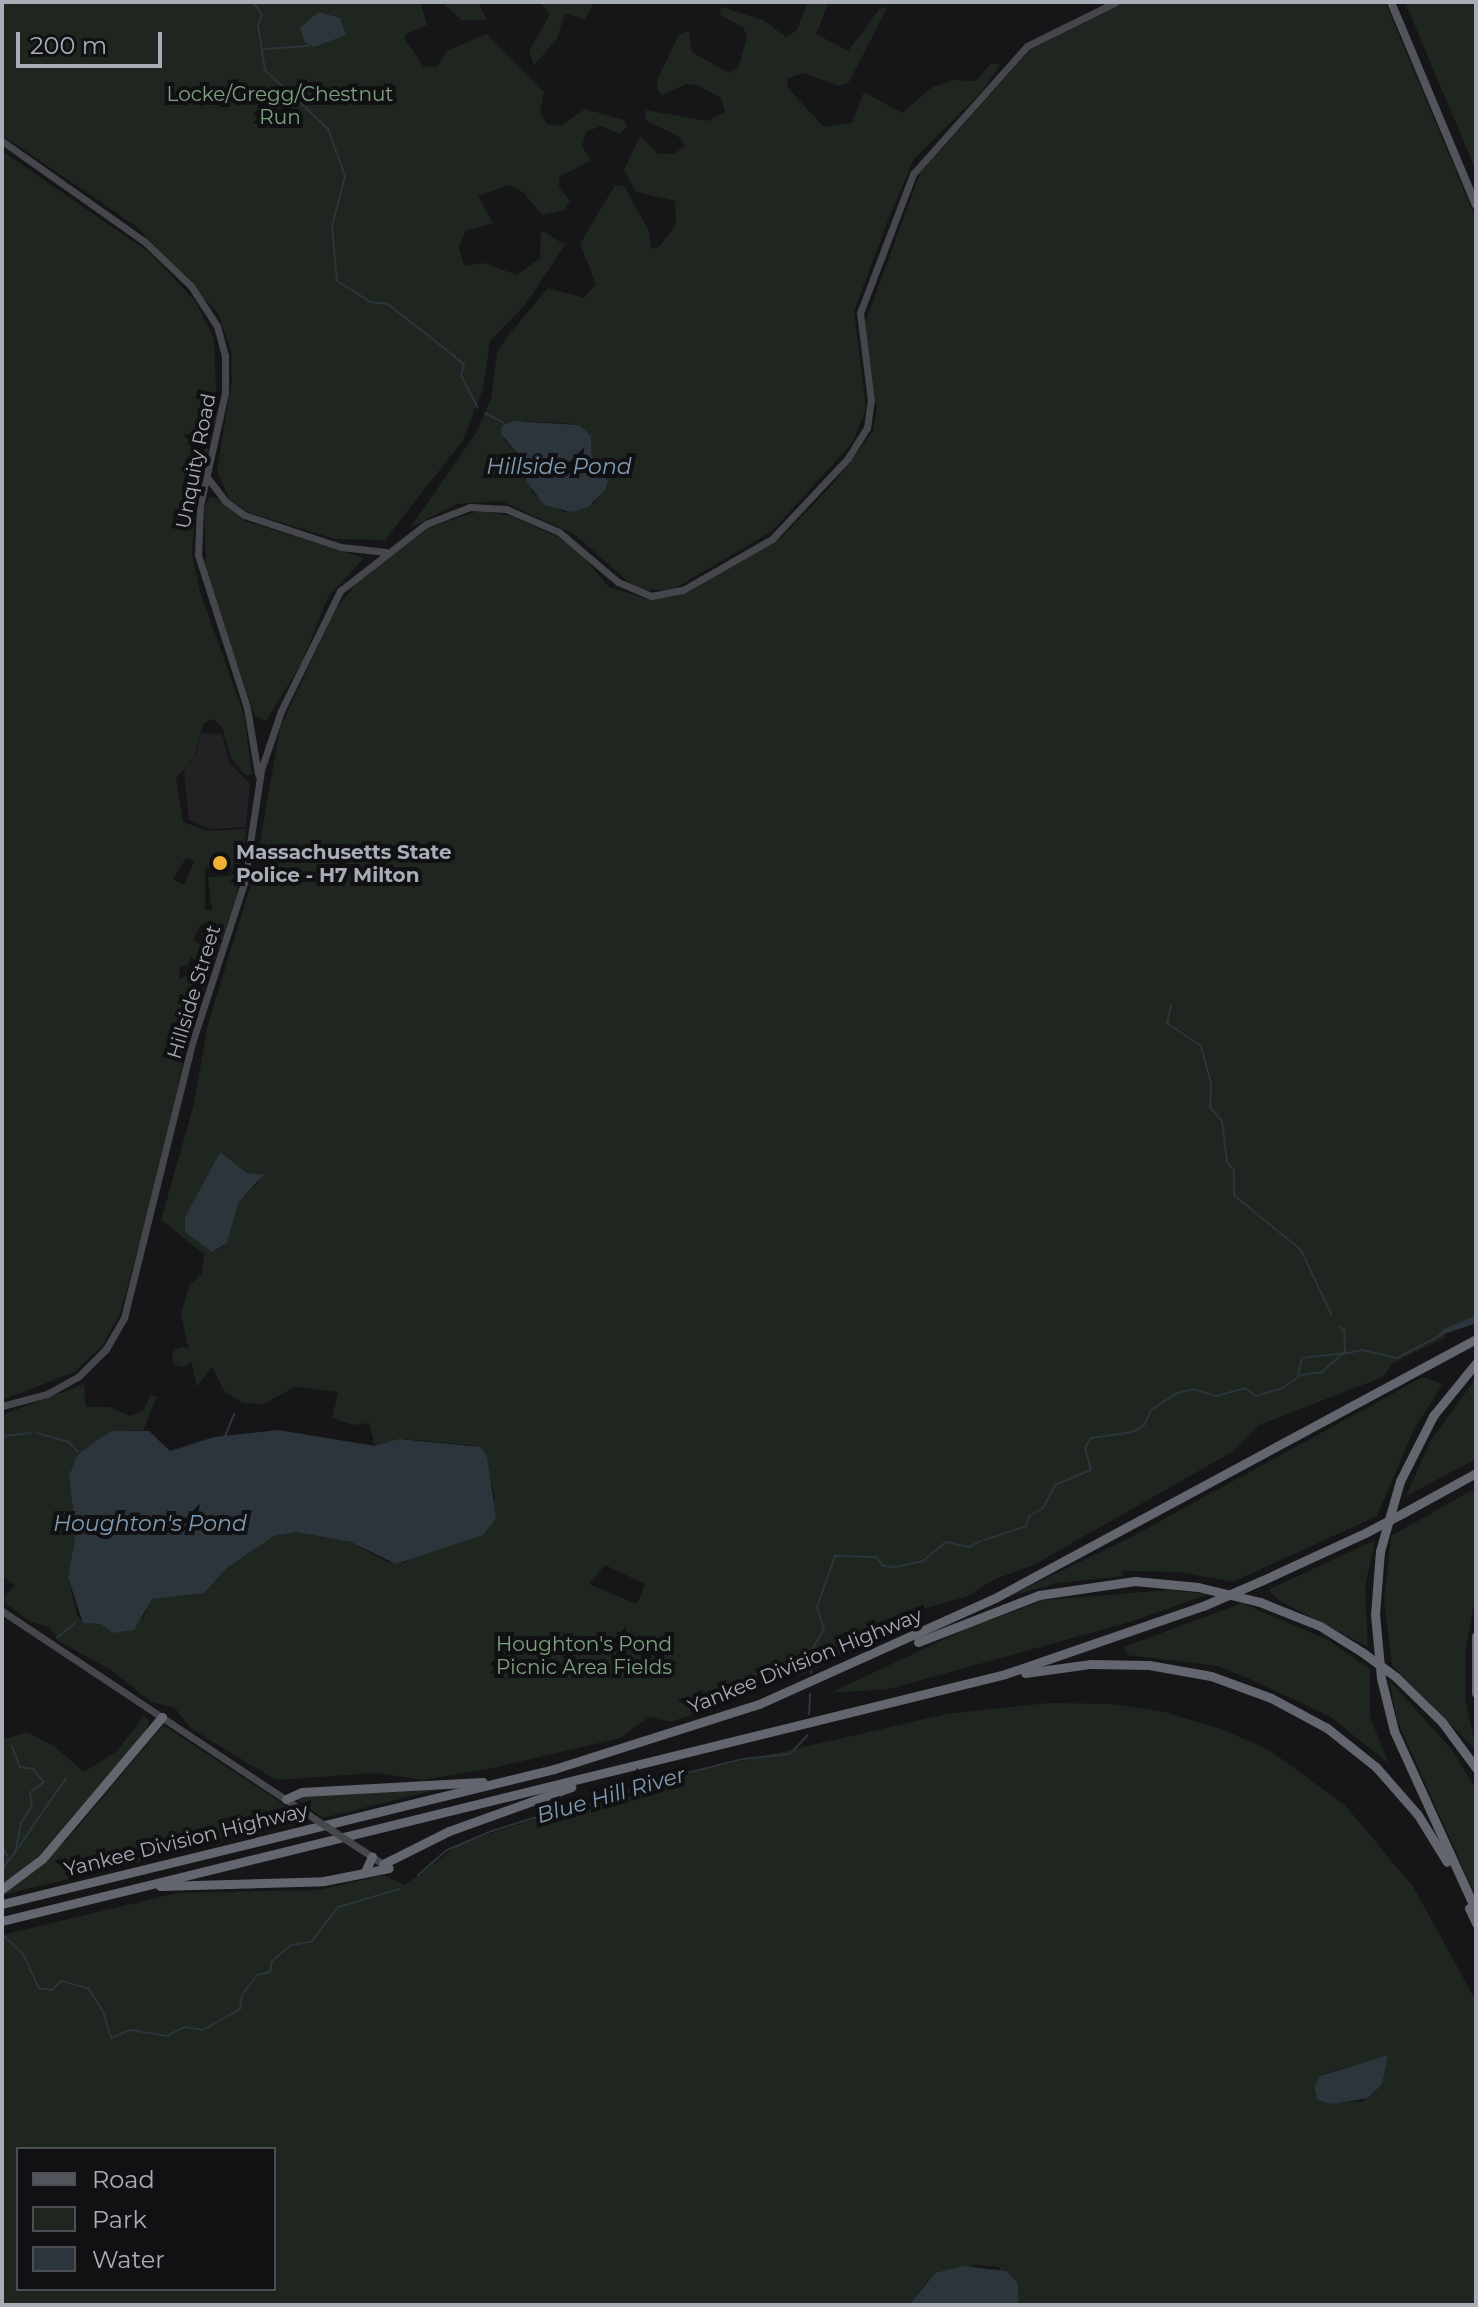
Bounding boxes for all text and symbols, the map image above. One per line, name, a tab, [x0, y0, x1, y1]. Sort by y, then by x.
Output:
scale bar	[20, 16, 166, 66]
text: 200 m	[30, 31, 107, 60]
park label: Locke/Gregg/Chestnut Run	[167, 83, 393, 130]
street label: Unquity Road	[171, 391, 221, 531]
water label: Hillside Pond	[486, 454, 632, 480]
place label: Massachusetts State Police - H7 Milton	[236, 840, 452, 887]
marker: Massachusetts State Police - H7 Milton	[211, 854, 229, 872]
street label: Hillside Street	[162, 922, 226, 1062]
water label: Houghton's Pond	[53, 1511, 247, 1537]
street label: Yankee Division Highway	[684, 1603, 926, 1719]
park label: Houghton's Pond Picnic Area Fields	[496, 1633, 672, 1680]
water label: Blue Hill River	[534, 1761, 688, 1829]
street label: Yankee Division Highway	[62, 1798, 310, 1882]
legend	[16, 2147, 276, 2291]
text: Road	[92, 2165, 155, 2194]
text: Park	[92, 2205, 147, 2234]
text: Water	[92, 2245, 165, 2274]

